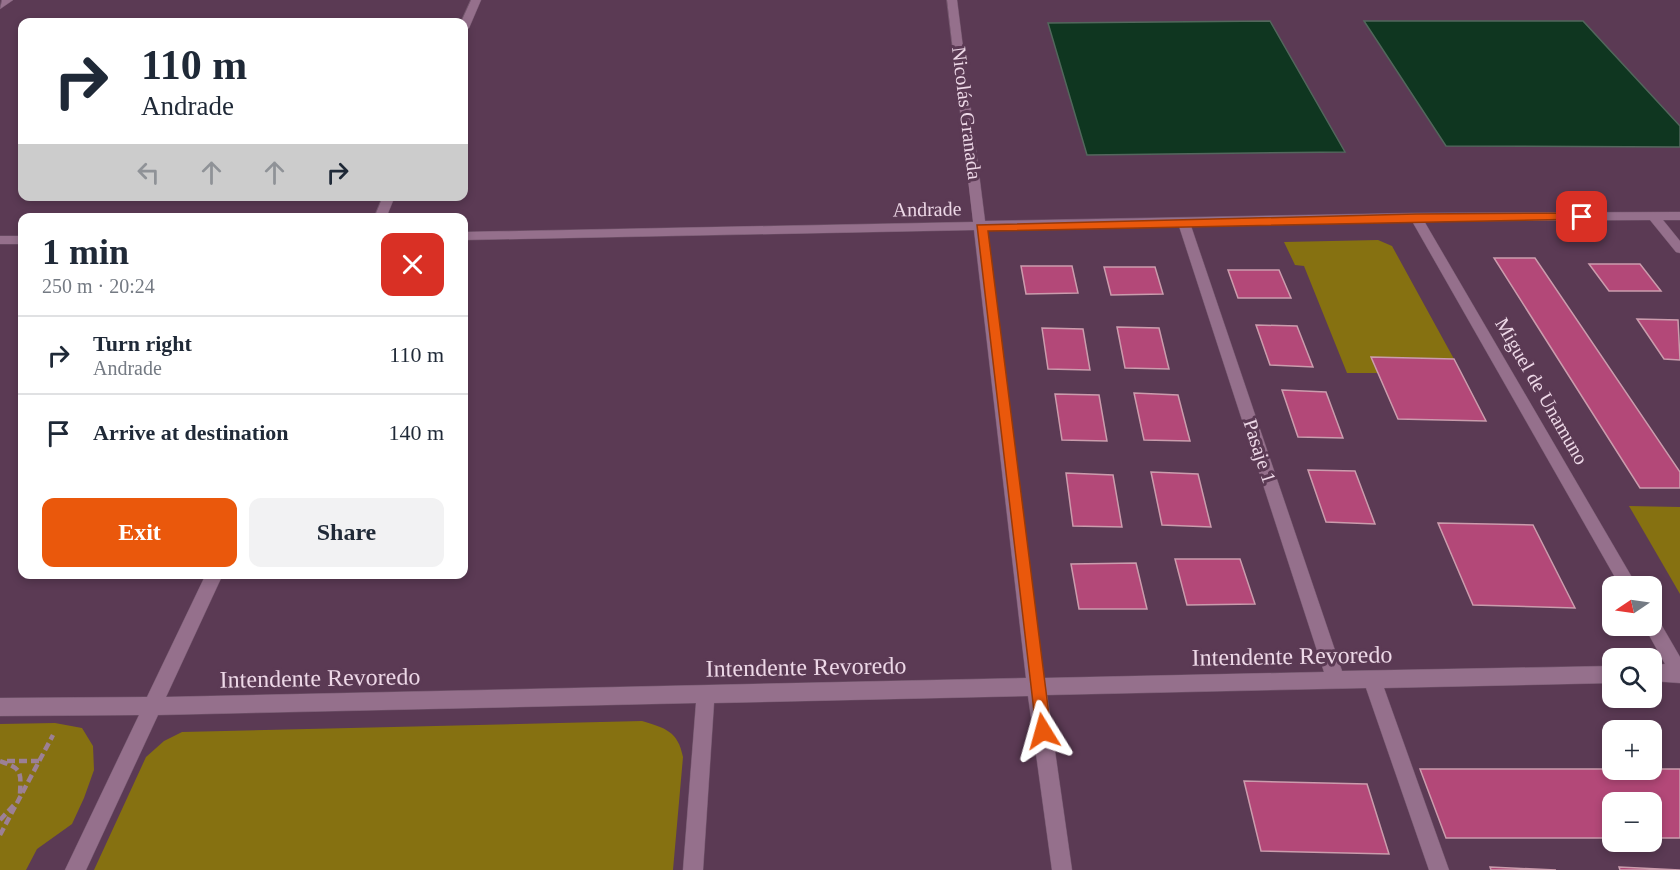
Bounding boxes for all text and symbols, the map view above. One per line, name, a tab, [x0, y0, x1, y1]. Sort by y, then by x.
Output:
icon: right	[42, 42, 120, 120]
text: 110 m	[141, 42, 247, 88]
street label: Nicolás Granada	[948, 45, 986, 181]
text: Andrade	[141, 91, 234, 121]
icon: left	[132, 156, 165, 189]
icon: ahead	[195, 156, 228, 189]
icon: ahead	[258, 156, 291, 189]
icon: right	[321, 156, 354, 189]
pin	[1556, 191, 1607, 242]
street label: Andrade	[892, 197, 962, 221]
icon: arrive	[1565, 200, 1598, 233]
text: 1 min	[42, 232, 129, 272]
button: close	[381, 233, 444, 296]
text: 250 m · 20:24	[42, 275, 155, 297]
street label: Miguel de Unamuno	[1490, 314, 1593, 469]
text: Turn right	[93, 331, 192, 356]
icon: right	[42, 339, 75, 372]
text: 110 m	[389, 342, 444, 367]
text: Andrade	[93, 357, 162, 379]
street label: Pasaje 1	[1238, 416, 1281, 486]
icon: arrive	[42, 417, 75, 450]
text: Arrive at destination	[93, 420, 289, 445]
text: 140 m	[388, 420, 444, 445]
button: Exit	[42, 498, 237, 567]
button: Share	[249, 498, 444, 567]
north arrow	[1602, 576, 1662, 636]
map controls	[1602, 576, 1662, 852]
street label: Intendente Revoredo	[1191, 641, 1393, 671]
button: search	[1602, 648, 1662, 708]
street label: Intendente Revoredo	[705, 652, 907, 682]
street label: Intendente Revoredo	[219, 663, 421, 693]
position arrow	[1011, 699, 1075, 763]
button: +	[1602, 720, 1662, 780]
button: −	[1602, 792, 1662, 852]

